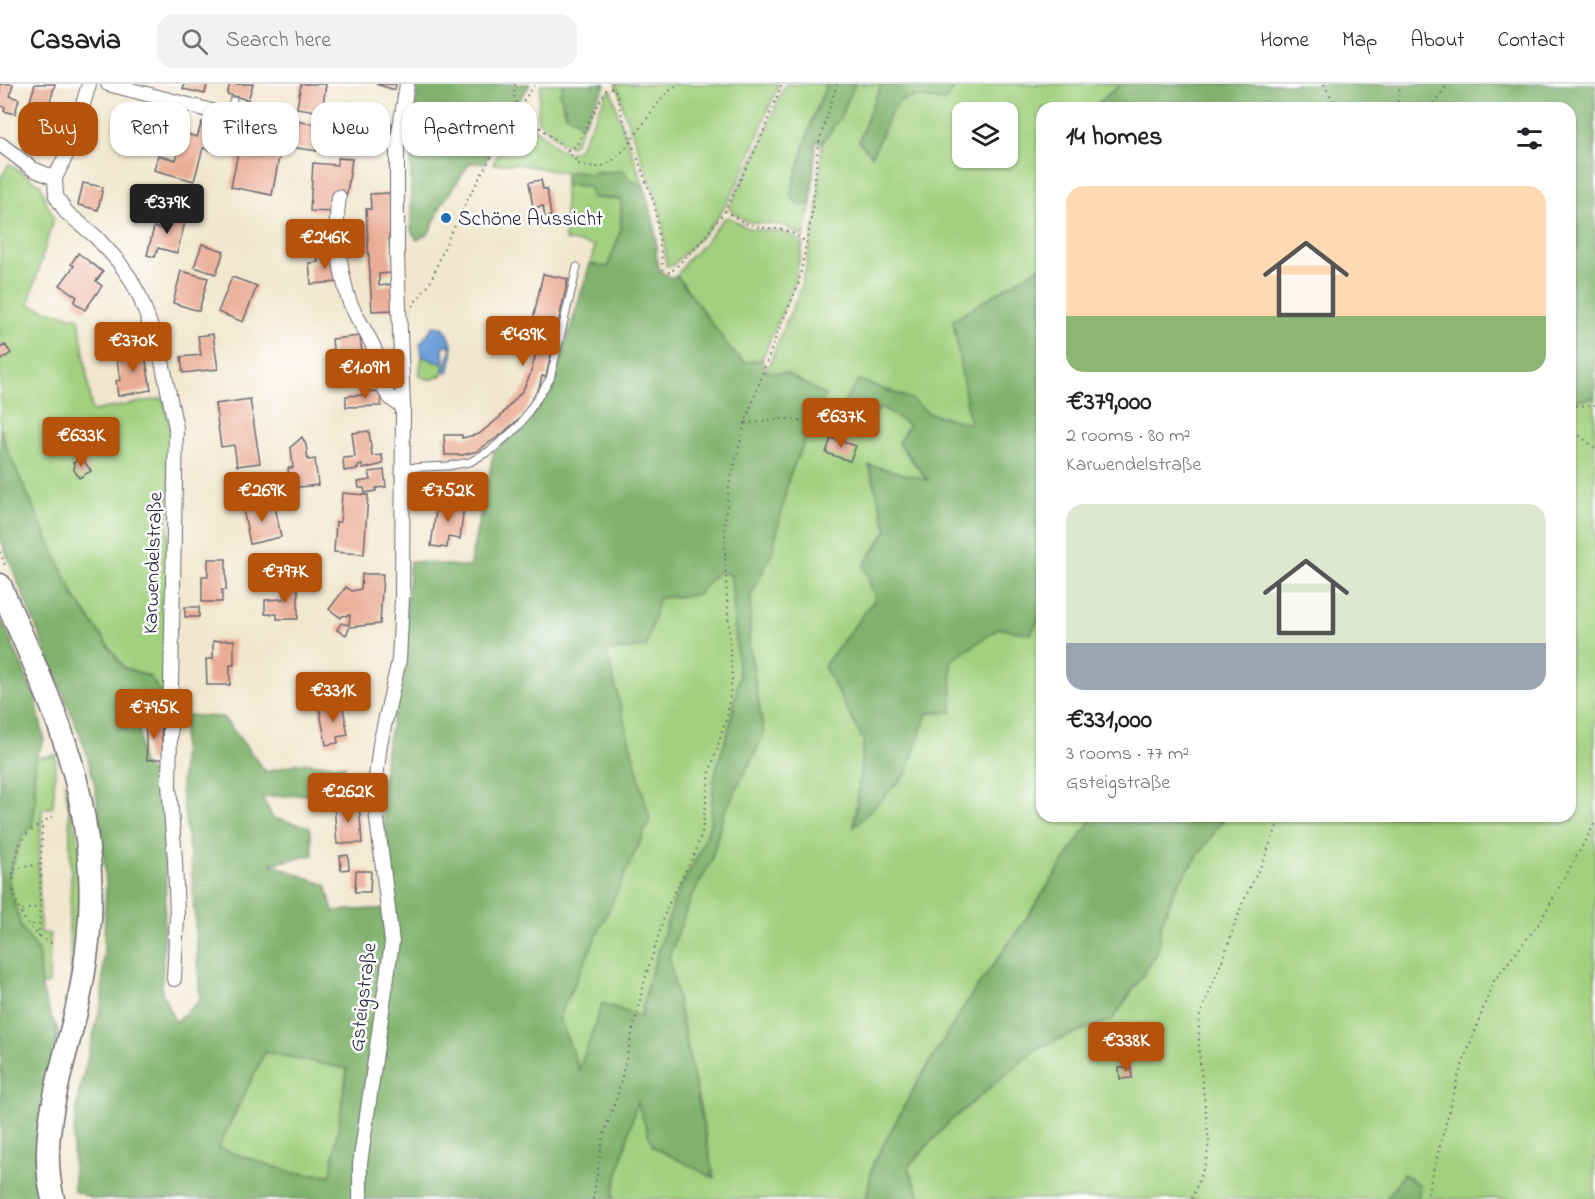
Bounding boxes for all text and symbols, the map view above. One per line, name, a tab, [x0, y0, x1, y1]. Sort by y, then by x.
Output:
search box	[157, 14, 577, 68]
text: Casavia	[30, 21, 121, 62]
icon: search	[178, 25, 211, 58]
text: Search here	[226, 25, 331, 57]
text: Home	[1260, 26, 1309, 56]
text: Map	[1342, 26, 1377, 56]
text: About	[1410, 26, 1464, 56]
text: Contact	[1497, 26, 1565, 56]
chip: Buy	[18, 102, 98, 156]
chip: Rent	[110, 102, 190, 156]
chip: Filters	[202, 102, 299, 156]
chip: New	[311, 102, 390, 156]
chip: Apartment	[402, 102, 537, 156]
map controls	[952, 102, 1018, 168]
button: layers	[952, 102, 1018, 168]
text: 14 homes	[1066, 119, 1162, 157]
icon: filters	[1513, 122, 1546, 155]
pin: €379K	[125, 184, 209, 235]
text: €379K	[144, 189, 190, 218]
place label: Schöne Aussicht	[458, 205, 603, 235]
marker: Schöne Aussicht	[439, 211, 453, 225]
pin: €246K	[283, 219, 367, 270]
text: €246K	[300, 224, 350, 253]
icon: home	[1252, 225, 1360, 333]
pin: €439K	[481, 316, 565, 367]
text: €439K	[500, 321, 546, 350]
pin: €370K	[91, 322, 175, 373]
text: €370K	[109, 327, 157, 356]
pin: €1.09M	[316, 349, 414, 400]
text: €1.09M	[339, 354, 391, 383]
text: €379,000	[1066, 384, 1152, 422]
pin: €637K	[799, 398, 883, 449]
text: €637K	[817, 403, 865, 432]
pin: €633K	[39, 417, 123, 468]
text: €633K	[57, 422, 105, 451]
text: 2 rooms · 80 m²	[1066, 422, 1191, 451]
text: Karwendelstraße	[1066, 451, 1202, 480]
pin: €269K	[220, 472, 304, 523]
pin: €752K	[406, 472, 490, 523]
text: €269K	[238, 477, 286, 506]
text: €752K	[421, 477, 475, 506]
street label: Karwendelstraße	[137, 491, 171, 635]
icon: home	[1252, 543, 1360, 651]
pin: €797K	[243, 553, 327, 604]
text: €797K	[262, 558, 308, 587]
pin: €331K	[291, 672, 375, 723]
text: €331K	[310, 677, 356, 706]
pin: €795K	[112, 689, 196, 740]
text: €795K	[129, 694, 179, 723]
text: €331,000	[1066, 702, 1152, 740]
text: 3 rooms · 77 m²	[1066, 740, 1189, 769]
text: Gsteigstraße	[1066, 769, 1170, 798]
pin: €262K	[306, 773, 390, 824]
text: €262K	[322, 778, 374, 807]
street label: Gsteigstraße	[342, 940, 388, 1054]
pin: €338K	[1084, 1022, 1168, 1073]
text: €338K	[1102, 1027, 1150, 1056]

